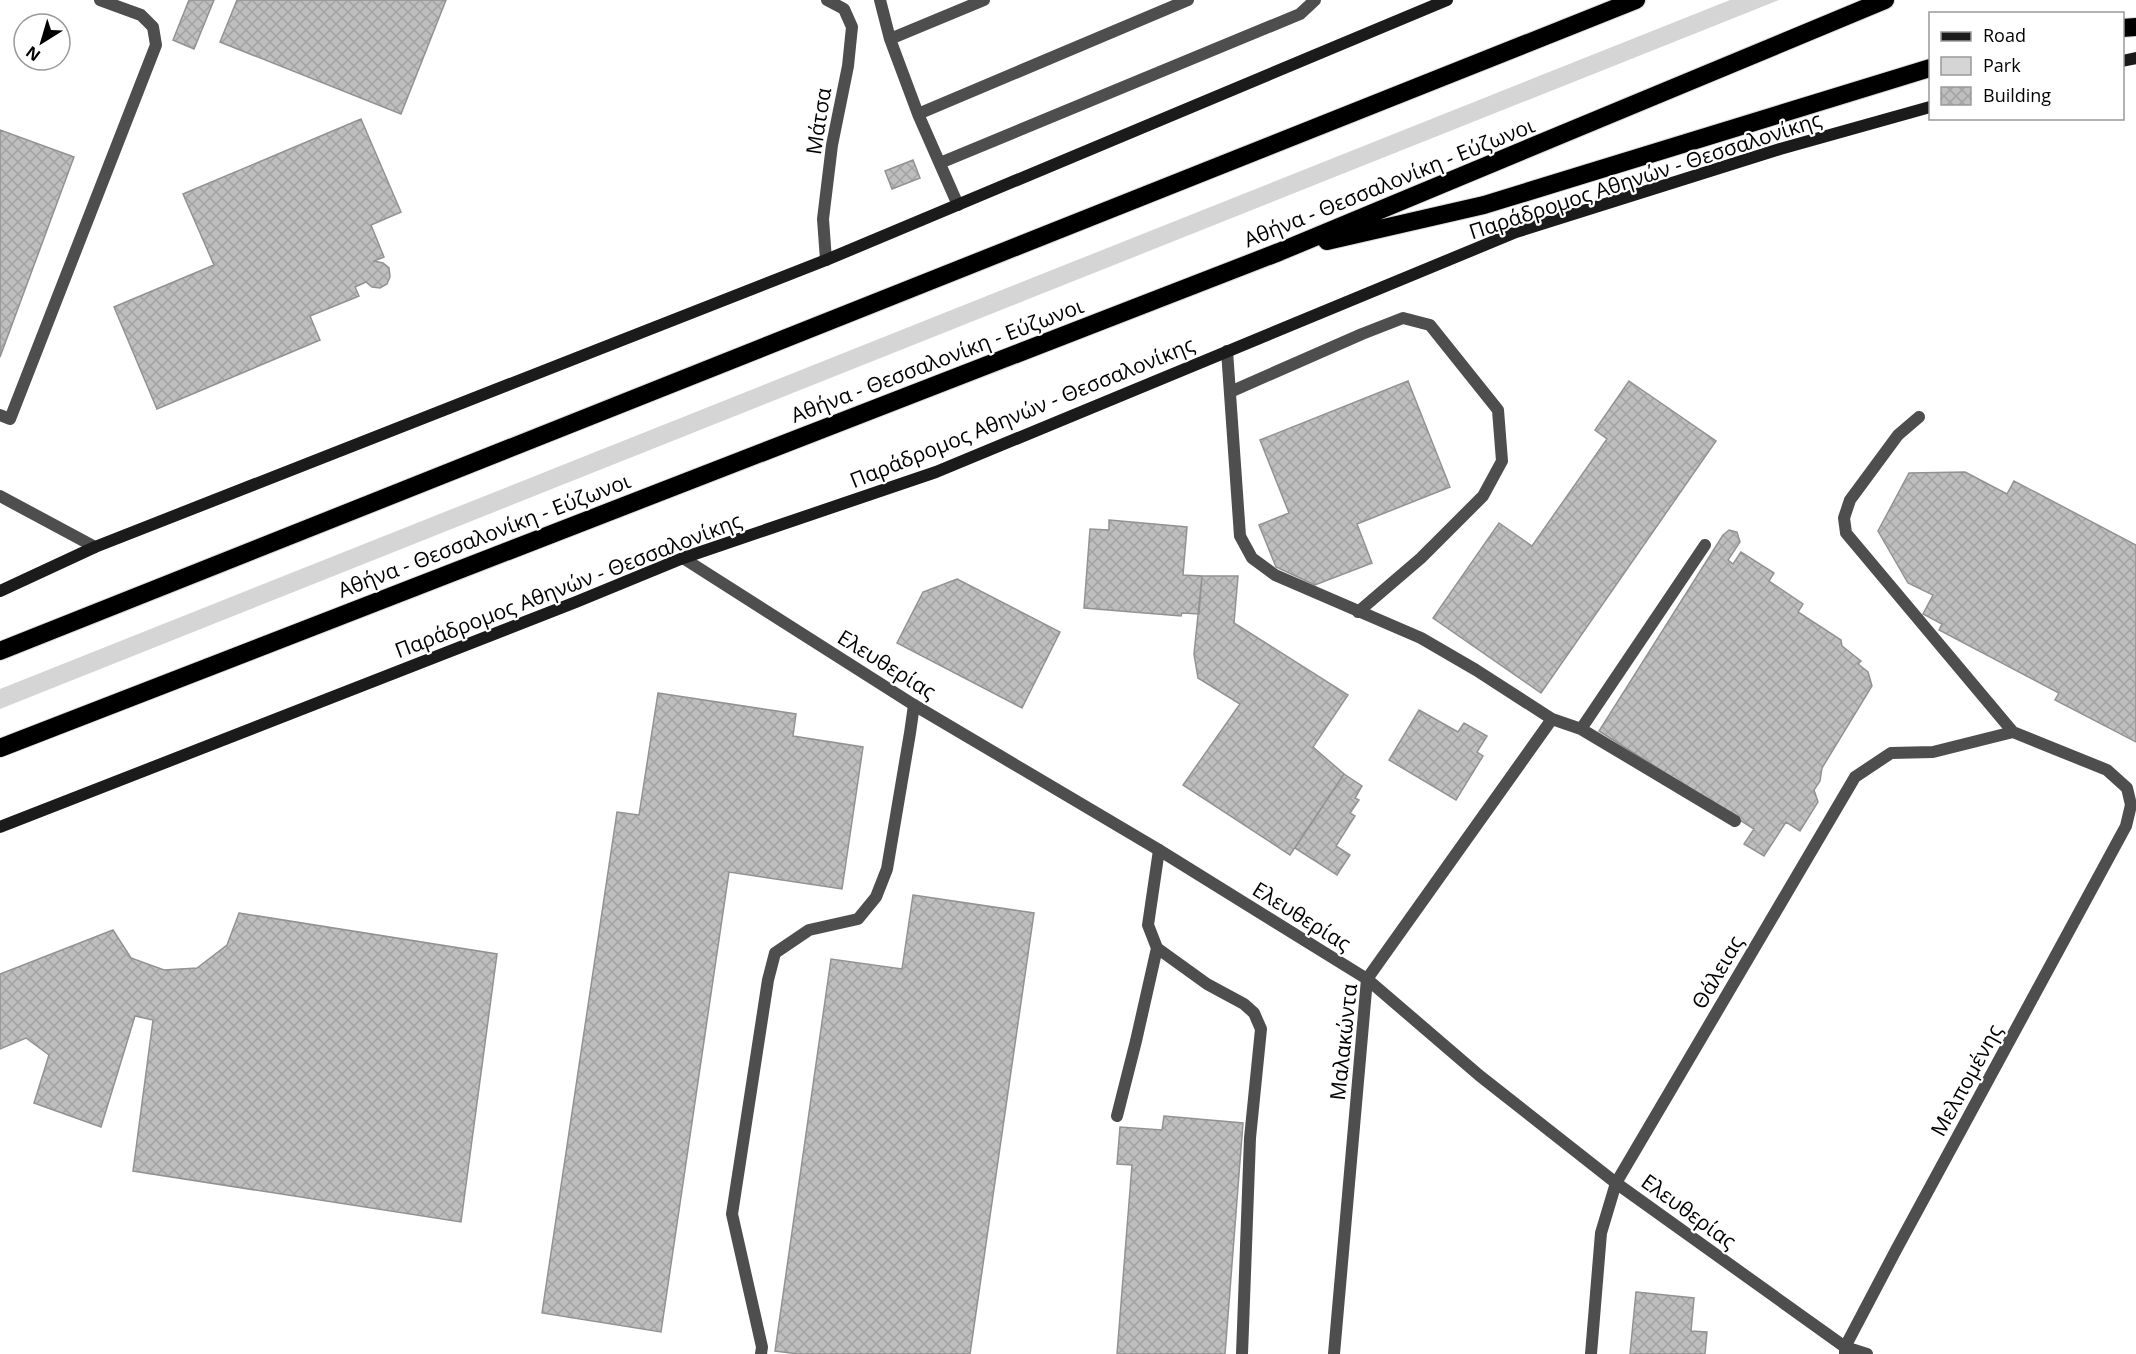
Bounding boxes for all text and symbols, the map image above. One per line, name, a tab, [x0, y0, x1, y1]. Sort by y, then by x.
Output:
north arrow	[12, 12, 72, 72]
legend	[1929, 12, 2124, 120]
text: Road	[1983, 23, 2026, 47]
text: N	[21, 41, 45, 67]
text: Park	[1983, 53, 2021, 77]
text: Building	[1983, 83, 2051, 107]
street label: Μάτσα	[799, 85, 837, 156]
street label: Παράδρομος Αθηνών - Θεσσαλονίκης	[1465, 105, 1825, 245]
street label: Αθήνα - Θεσσαλονίκη - Εύζωνοι	[1239, 111, 1539, 253]
street label: Αθήνα - Θεσσαλονίκη - Εύζωνοι	[787, 291, 1087, 429]
street label: Παράδρομος Αθηνών - Θεσσαλονίκης	[846, 330, 1198, 494]
street label: Αθήνα - Θεσσαλονίκη - Εύζωνοι	[334, 466, 634, 604]
street label: Παράδρομος Αθηνών - Θεσσαλονίκης	[391, 506, 745, 664]
street label: Ελευθερίας	[833, 623, 941, 705]
street label: Ελευθερίας	[1248, 875, 1356, 957]
street label: Θάλειας	[1685, 930, 1749, 1014]
street label: Μαλακώντα	[1323, 982, 1363, 1102]
street label: Μελπομένης	[1924, 1019, 2008, 1141]
street label: Ελευθερίας	[1636, 1167, 1742, 1255]

